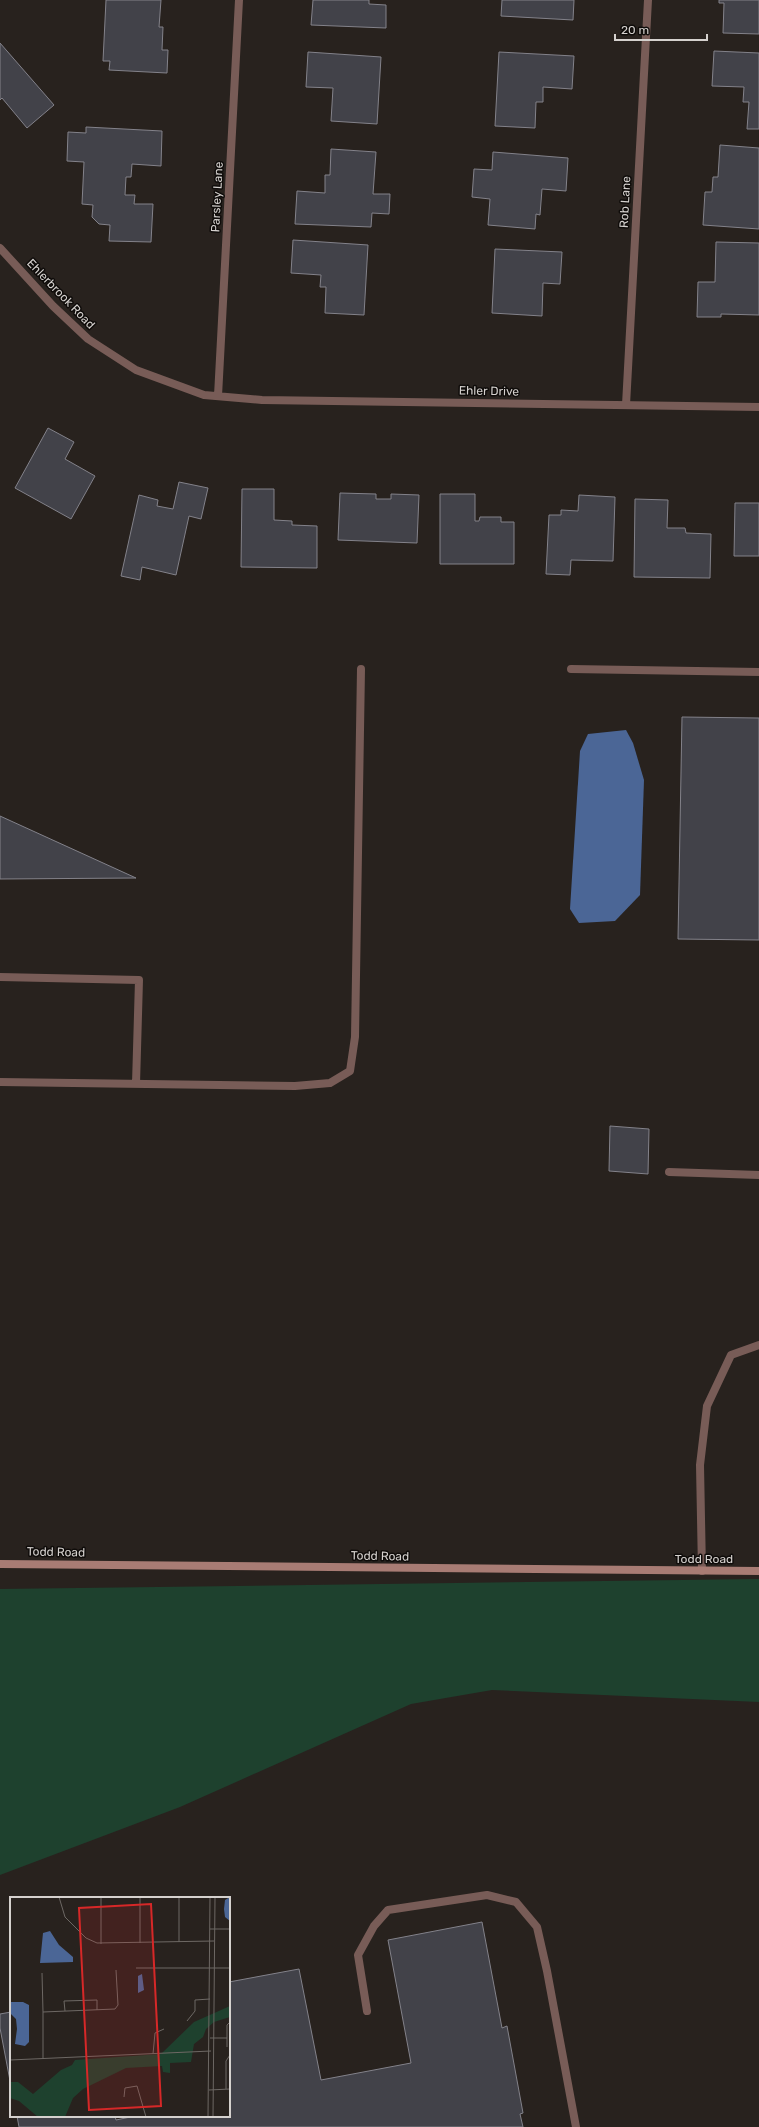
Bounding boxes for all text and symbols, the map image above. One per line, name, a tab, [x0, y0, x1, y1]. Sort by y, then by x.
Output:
scale bar	[615, 16, 707, 42]
text: 20 m	[621, 23, 649, 37]
street label: Parsley Lane	[208, 161, 226, 233]
street label: Rob Lane	[617, 175, 633, 228]
street label: Ehlerbrook Road	[24, 256, 98, 332]
street label: Ehler Drive	[459, 383, 520, 399]
street label: Todd Road	[27, 1544, 85, 1560]
street label: Todd Road	[351, 1548, 409, 1564]
street label: Todd Road	[675, 1552, 733, 1566]
inset map	[10, 1897, 230, 2117]

